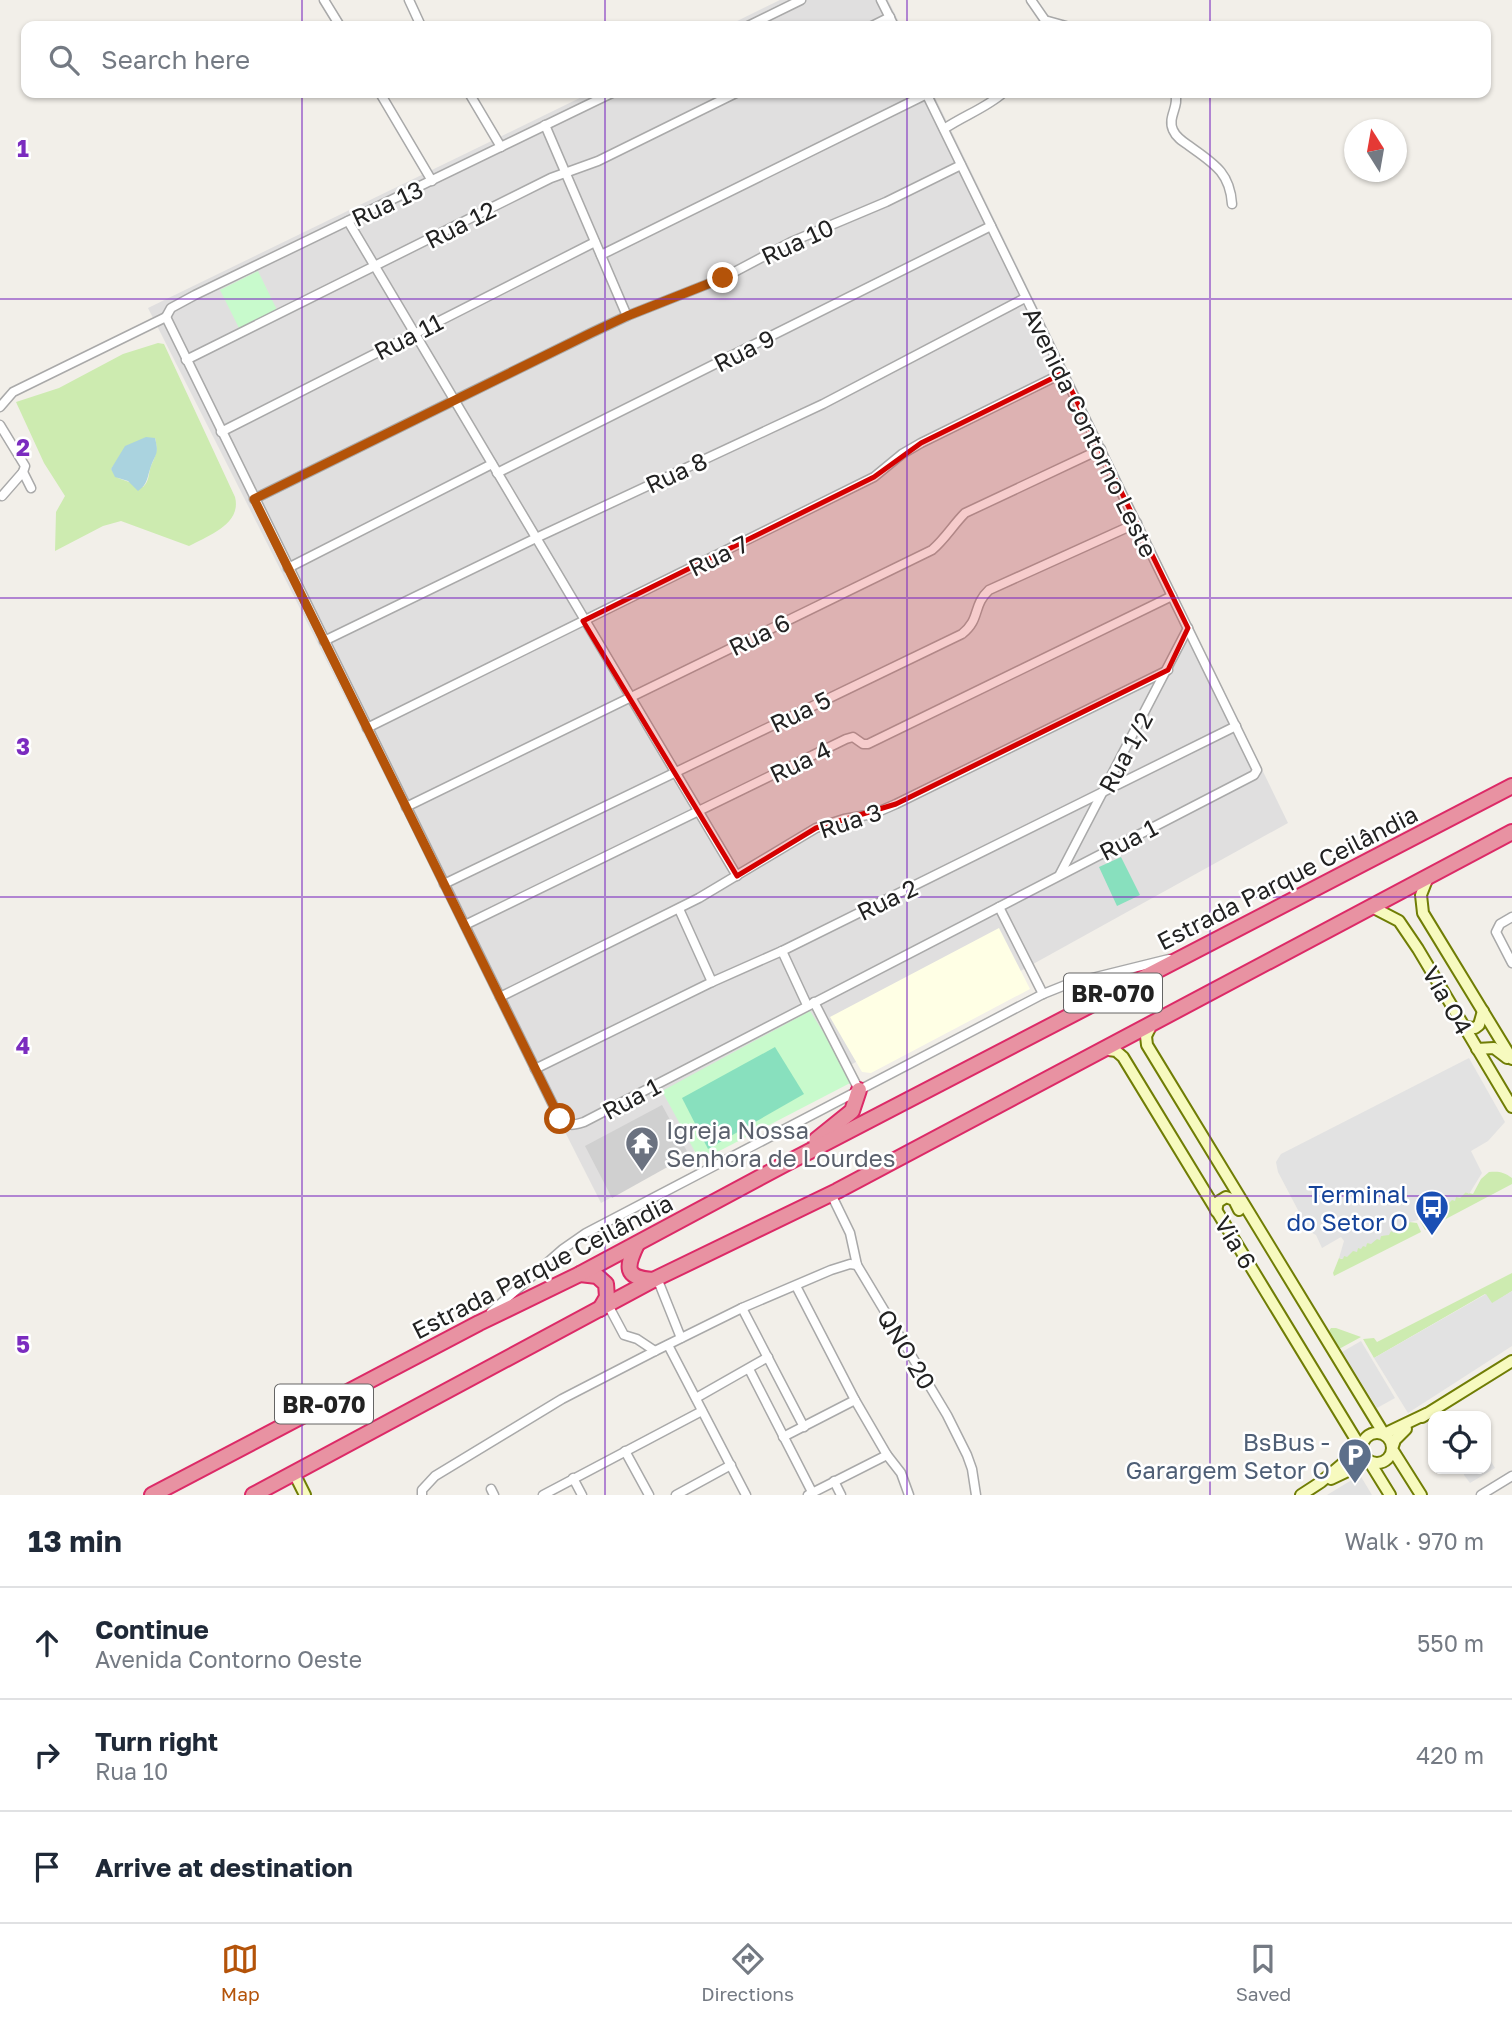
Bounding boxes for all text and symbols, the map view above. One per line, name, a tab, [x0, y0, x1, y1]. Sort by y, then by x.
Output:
search box	[21, 21, 1491, 98]
icon: search	[45, 41, 83, 79]
text: Search here	[101, 44, 250, 75]
north arrow	[1344, 119, 1407, 182]
text: 1	[17, 134, 29, 162]
street label: Rua 13	[347, 174, 427, 232]
street label: Rua 12	[420, 194, 500, 254]
street label: Rua 10	[756, 212, 838, 270]
route end	[707, 262, 738, 293]
street label: Avenida Contorno Leste	[1018, 302, 1164, 562]
street label: Rua 11	[369, 306, 447, 366]
street label: Rua 9	[709, 322, 779, 378]
text: 2	[16, 433, 30, 461]
street label: Rua 8	[641, 445, 711, 499]
street label: Rua 7	[683, 528, 753, 582]
street label: Rua 6	[724, 607, 794, 661]
street label: Rua 5	[765, 684, 835, 738]
street label: Rua 1/2	[1092, 707, 1158, 797]
text: 3	[16, 732, 30, 760]
street label: Rua 4	[765, 734, 835, 788]
street label: Rua 3	[815, 796, 885, 844]
street label: Estrada Parque Ceilândia	[1152, 799, 1422, 955]
street label: Rua 1	[1094, 812, 1162, 866]
street label: Rua 2	[852, 872, 922, 926]
street label: Via O4	[1417, 960, 1479, 1040]
road number: BR-070	[1064, 974, 1162, 1012]
text: 4	[16, 1031, 30, 1059]
street label: Rua 1	[597, 1071, 665, 1125]
route start	[544, 1103, 575, 1134]
place label: Igreja Nossa Senhora de Lourdes	[666, 1115, 895, 1172]
temple icon: Igreja Nossa Senhora de Lourdes	[623, 1124, 661, 1173]
place label: Terminal do Setor O	[1286, 1179, 1408, 1236]
street label: Estrada Parque Ceilândia	[407, 1188, 677, 1344]
bus stop icon: Terminal do Setor O	[1413, 1188, 1451, 1237]
street label: Via 6	[1209, 1210, 1263, 1274]
street label: QNO 20	[872, 1304, 942, 1394]
text: 5	[16, 1330, 30, 1358]
road number: BR-070	[275, 1385, 373, 1424]
map controls	[1428, 1411, 1491, 1474]
button: locate	[1428, 1411, 1491, 1474]
place label: BsBus - Garargem Setor O	[1125, 1427, 1330, 1484]
parking icon: BsBus - Garargem Setor O	[1336, 1436, 1374, 1485]
text: 13 min	[28, 1523, 122, 1559]
text: Walk · 970 m	[1345, 1527, 1484, 1555]
text: Continue	[95, 1614, 209, 1645]
icon: ahead	[28, 1624, 66, 1662]
text: 550 m	[1417, 1629, 1484, 1657]
text: Avenida Contorno Oeste	[95, 1645, 362, 1673]
text: Turn right	[95, 1726, 218, 1757]
icon: right	[28, 1736, 66, 1774]
text: 420 m	[1416, 1741, 1484, 1769]
text: Rua 10	[95, 1757, 168, 1785]
icon: arrive	[28, 1848, 66, 1886]
text: Arrive at destination	[95, 1852, 353, 1883]
tab: Map	[221, 1940, 260, 2005]
tab: Directions	[701, 1940, 794, 2005]
tab: Saved	[1236, 1940, 1291, 2005]

